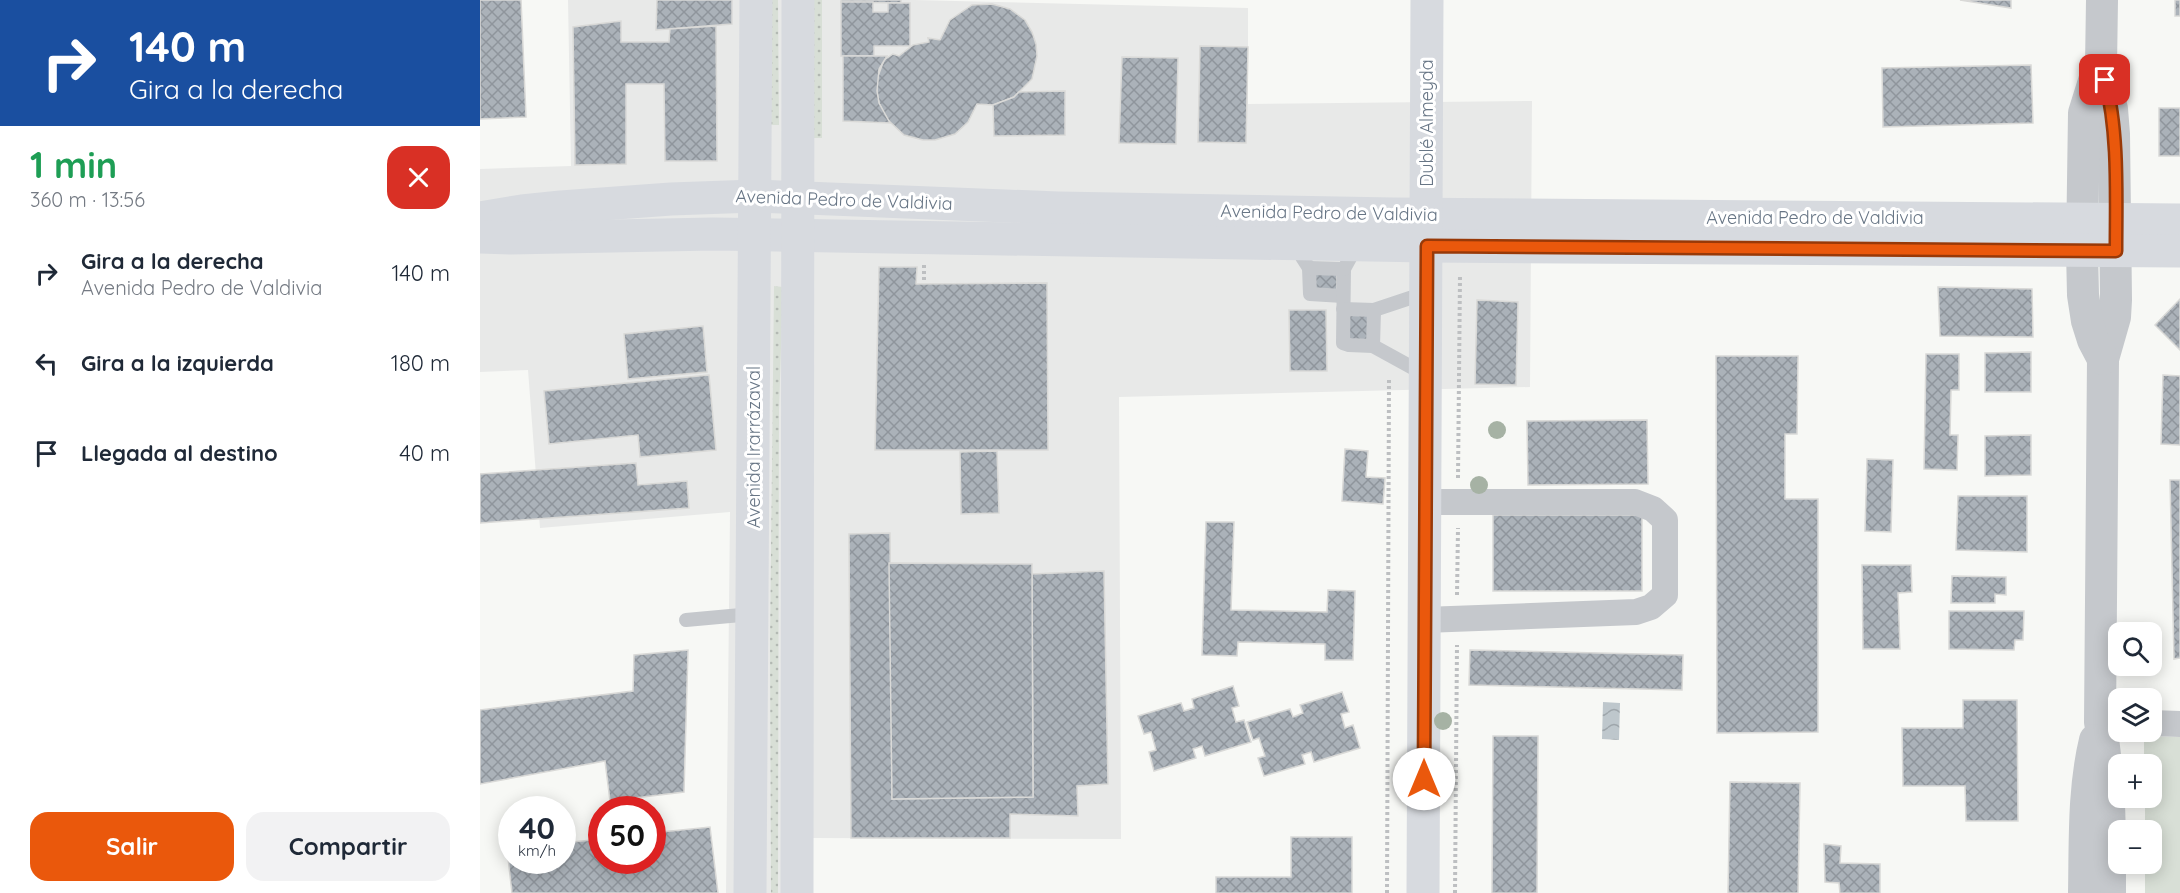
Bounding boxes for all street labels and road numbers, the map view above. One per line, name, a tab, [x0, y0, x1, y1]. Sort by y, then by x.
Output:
street label: Dublé Almeyda	[1415, 59, 1438, 187]
street label: Avenida Pedro de Valdivia	[735, 184, 953, 215]
street label: Avenida Pedro de Valdivia	[1220, 199, 1438, 226]
street label: Avenida Pedro de Valdivia	[1706, 206, 1924, 229]
street label: Avenida Irarrázaval	[742, 366, 765, 528]

